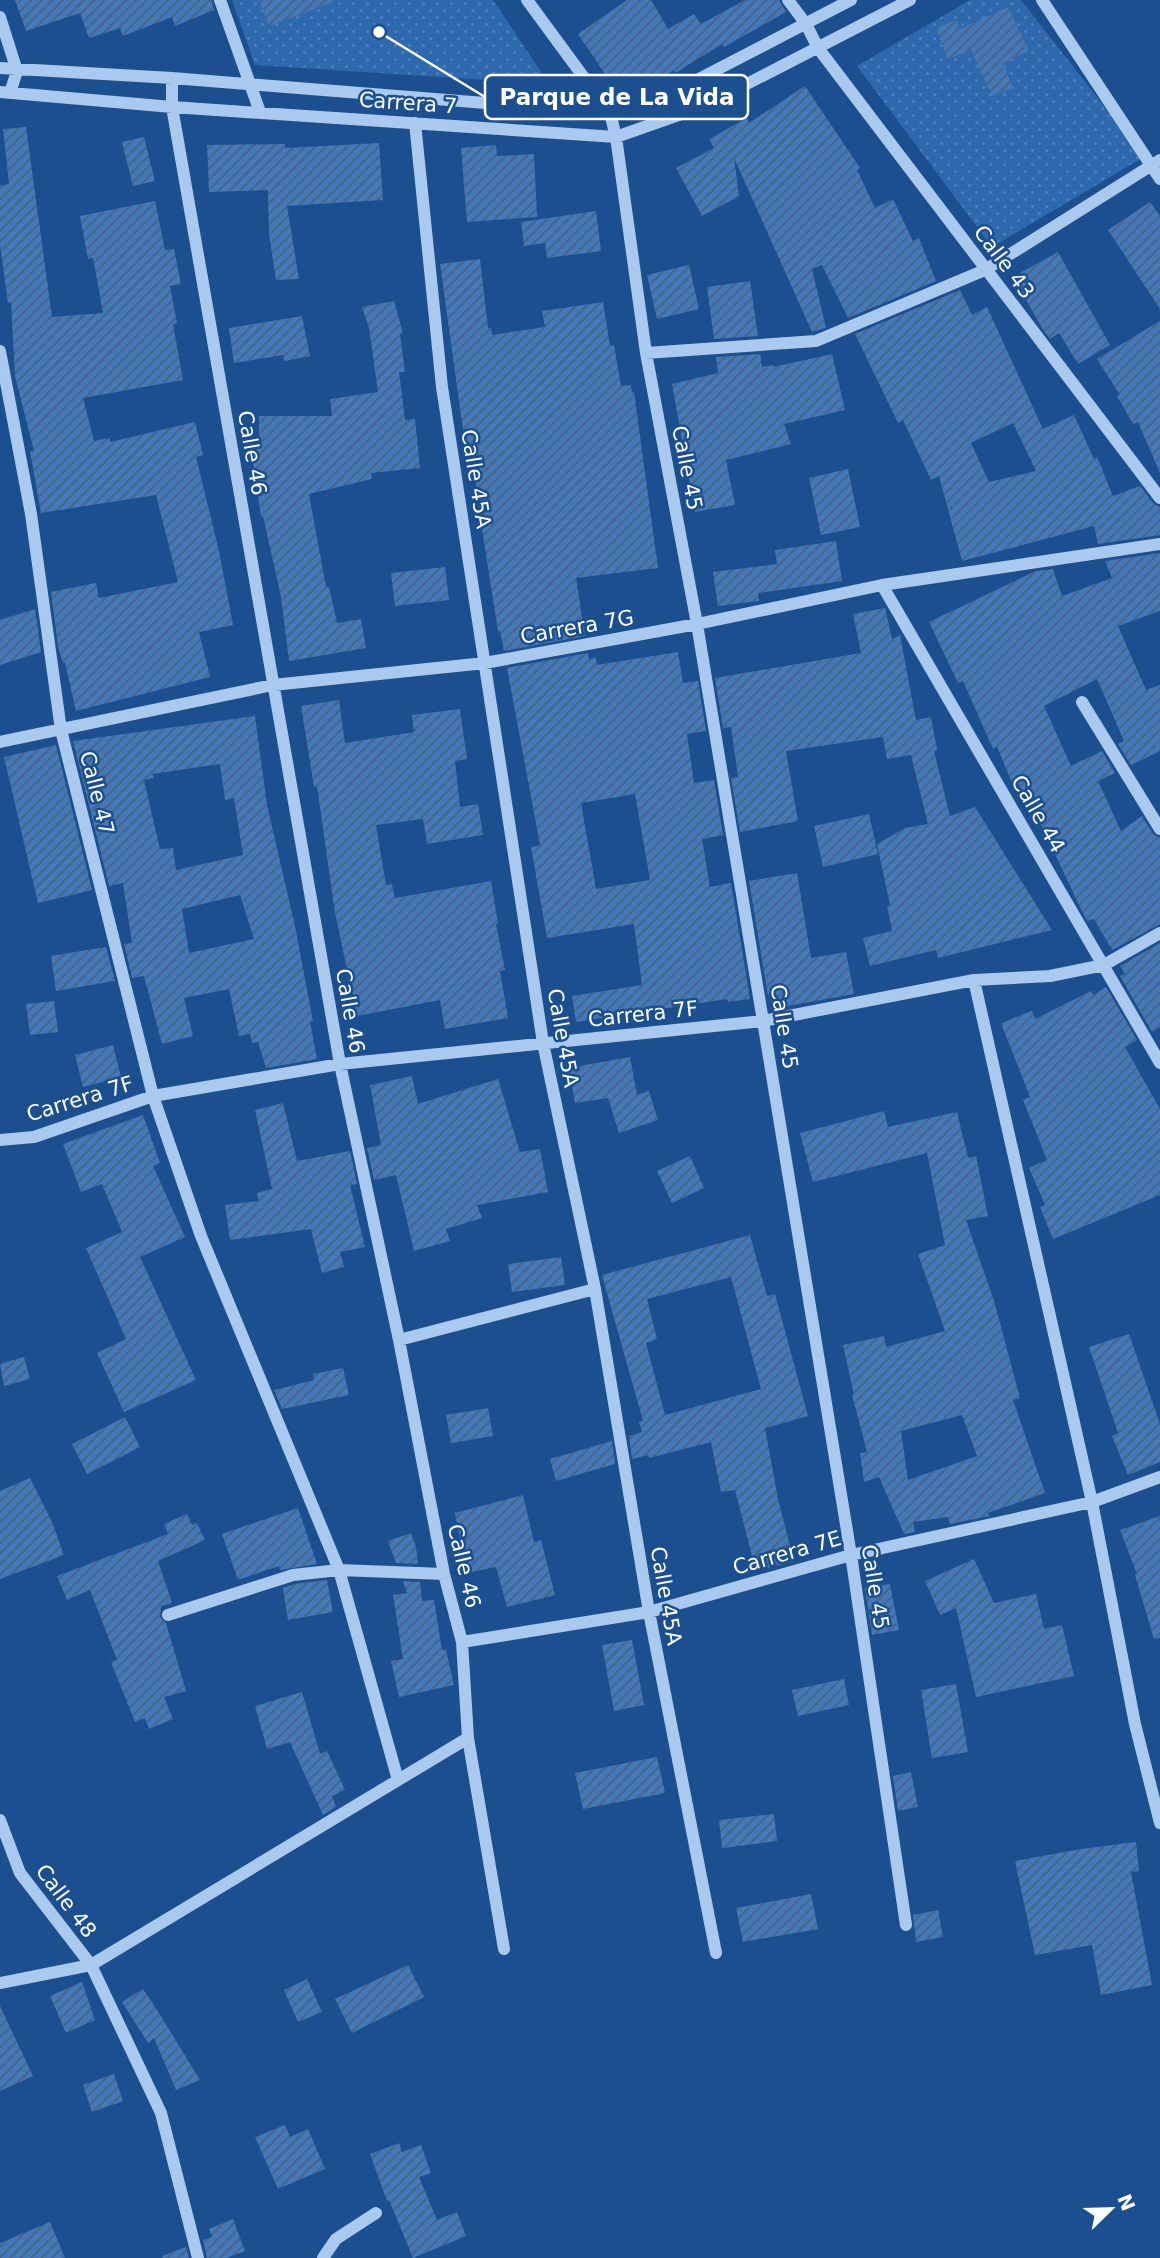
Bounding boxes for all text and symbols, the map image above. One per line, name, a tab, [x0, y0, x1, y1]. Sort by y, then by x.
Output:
callout: Parque de La Vida	[485, 75, 748, 119]
text: Parque de La Vida	[499, 84, 735, 110]
street label: Carrera 7	[358, 88, 458, 118]
street label: Calle 43	[969, 221, 1039, 303]
street label: Calle 46	[233, 409, 271, 497]
street label: Calle 45	[667, 424, 707, 512]
street label: Calle 45A	[456, 428, 496, 531]
street label: Carrera 7G	[518, 605, 636, 649]
street label: Calle 47	[75, 749, 119, 837]
street label: Calle 44	[1006, 771, 1070, 857]
street label: Calle 46	[331, 967, 369, 1055]
street label: Calle 45	[765, 983, 803, 1071]
street label: Calle 45A	[543, 987, 584, 1090]
street label: Carrera 7F	[587, 996, 699, 1032]
street label: Carrera 7F	[24, 1071, 136, 1127]
street label: Calle 46	[443, 1522, 485, 1610]
street label: Carrera 7E	[730, 1526, 844, 1580]
street label: Calle 45	[856, 1543, 894, 1631]
street label: Calle 45A	[646, 1545, 687, 1648]
street label: Calle 48	[31, 1860, 101, 1942]
north arrow	[1076, 2174, 1146, 2244]
text: N	[1113, 2191, 1140, 2214]

